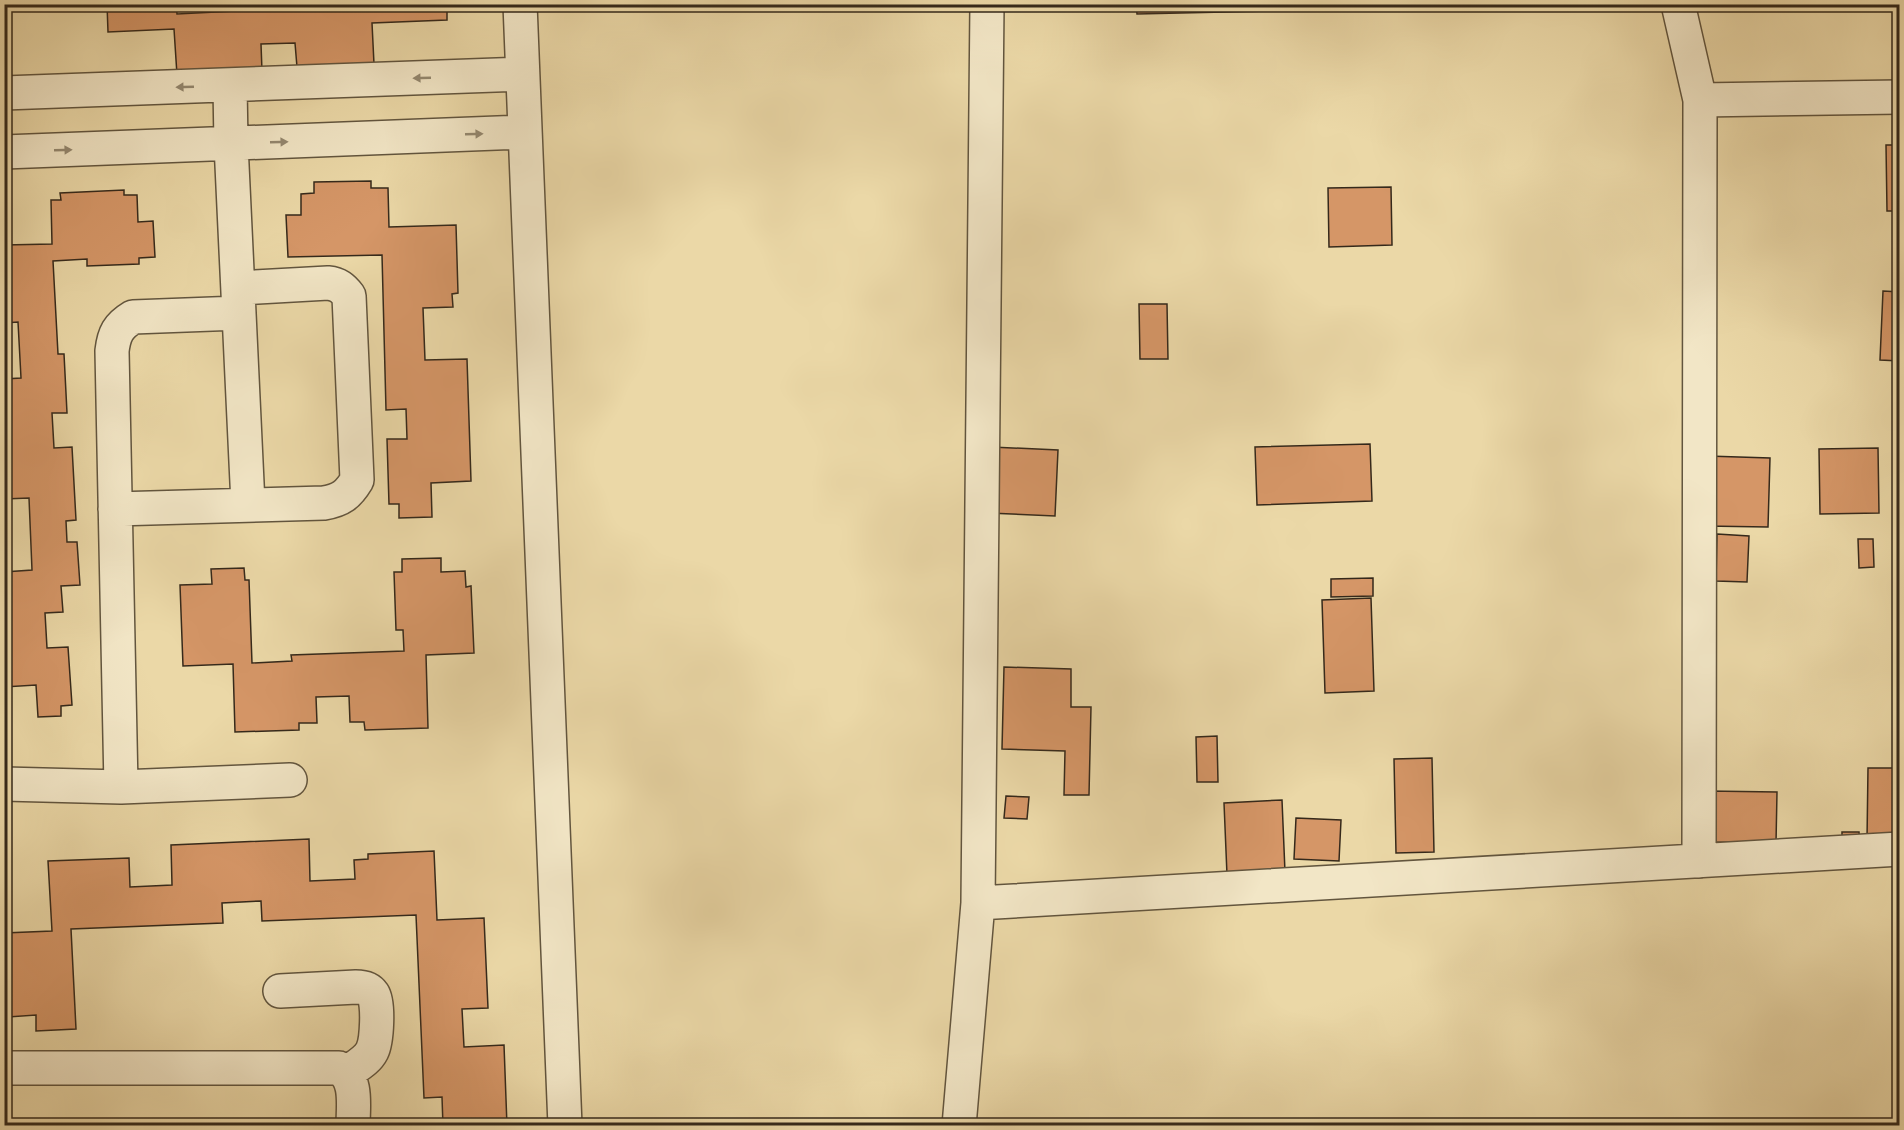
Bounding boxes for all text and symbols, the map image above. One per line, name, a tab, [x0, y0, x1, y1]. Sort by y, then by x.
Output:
one-way arrow	[412, 74, 431, 83]
one-way arrow	[176, 83, 195, 92]
one-way arrow	[464, 130, 483, 139]
one-way arrow	[269, 137, 288, 147]
one-way arrow	[53, 145, 72, 154]

